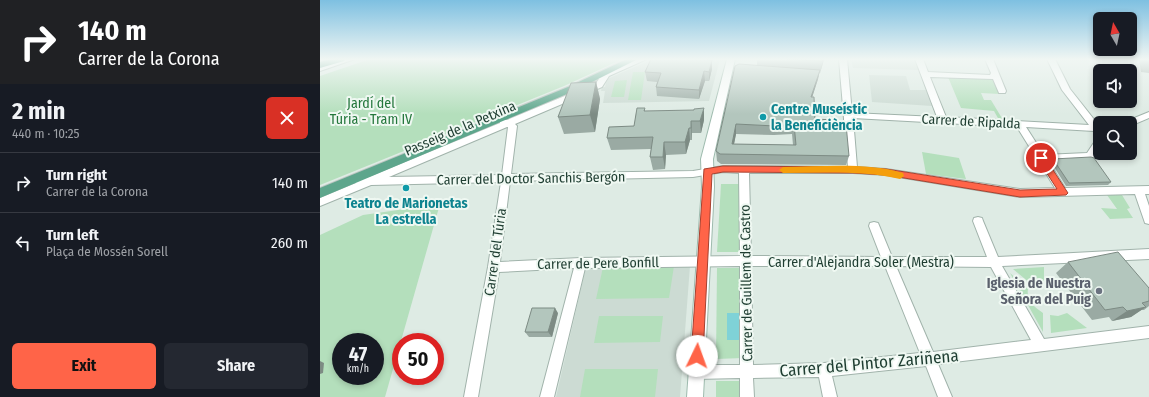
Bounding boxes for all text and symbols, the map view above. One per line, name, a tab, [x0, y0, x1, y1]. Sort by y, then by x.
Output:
north arrow	[1093, 12, 1137, 56]
map controls	[1093, 12, 1137, 160]
text: 140 m	[78, 14, 147, 47]
icon: right	[12, 16, 64, 68]
text: Carrer de la Corona	[78, 48, 220, 70]
button: sound	[1093, 64, 1137, 108]
park label: Jardí del Túria - Tram IV	[330, 95, 413, 128]
text: 2 min	[12, 97, 65, 125]
button: close	[266, 97, 308, 139]
street label: Passeig de la Petxina	[402, 97, 519, 160]
place label: Centre Museístic la Beneficiència	[771, 101, 868, 134]
street label: Carrer de Ripalda	[921, 110, 1021, 133]
marker: Centre Museístic la Beneficiència	[758, 112, 768, 122]
button: search	[1093, 116, 1137, 160]
text: 440 m · 10:25	[12, 126, 80, 141]
pin	[1024, 141, 1058, 175]
icon: arrive	[1030, 147, 1052, 169]
text: Turn right	[46, 166, 107, 184]
street label: Carrer del Doctor Sanchis Bergón	[436, 168, 626, 189]
icon: right	[12, 172, 34, 194]
text: 140 m	[272, 174, 308, 192]
marker: Teatro de Marionetas La estrella	[401, 183, 411, 193]
text: Carrer de la Corona	[46, 184, 148, 199]
place label: Teatro de Marionetas La estrella	[344, 195, 468, 228]
street label: Carrer de Guillem de Castro	[737, 204, 756, 362]
street label: Carrer del Túria	[481, 207, 510, 297]
text: Turn left	[46, 226, 99, 244]
icon: left	[12, 232, 34, 254]
text: 260 m	[271, 234, 308, 252]
text: Plaça de Mossén Sorell	[46, 244, 168, 259]
street label: Carrer de Pere Bonfill	[537, 254, 659, 273]
street label: Carrer d'Alejandra Soler (Mestra)	[768, 254, 954, 271]
place label: Iglesia de Nuestra Señora del Puig	[987, 275, 1091, 308]
marker: Iglesia de Nuestra Señora del Puig	[1094, 286, 1104, 296]
speed limit sign: 50	[392, 333, 444, 385]
position arrow	[676, 335, 718, 377]
text: 47	[349, 342, 367, 366]
button: Exit	[12, 343, 156, 389]
button: Share	[164, 343, 308, 389]
street label: Carrer del Pintor Zariñena	[779, 345, 960, 382]
text: km/h	[347, 363, 369, 375]

